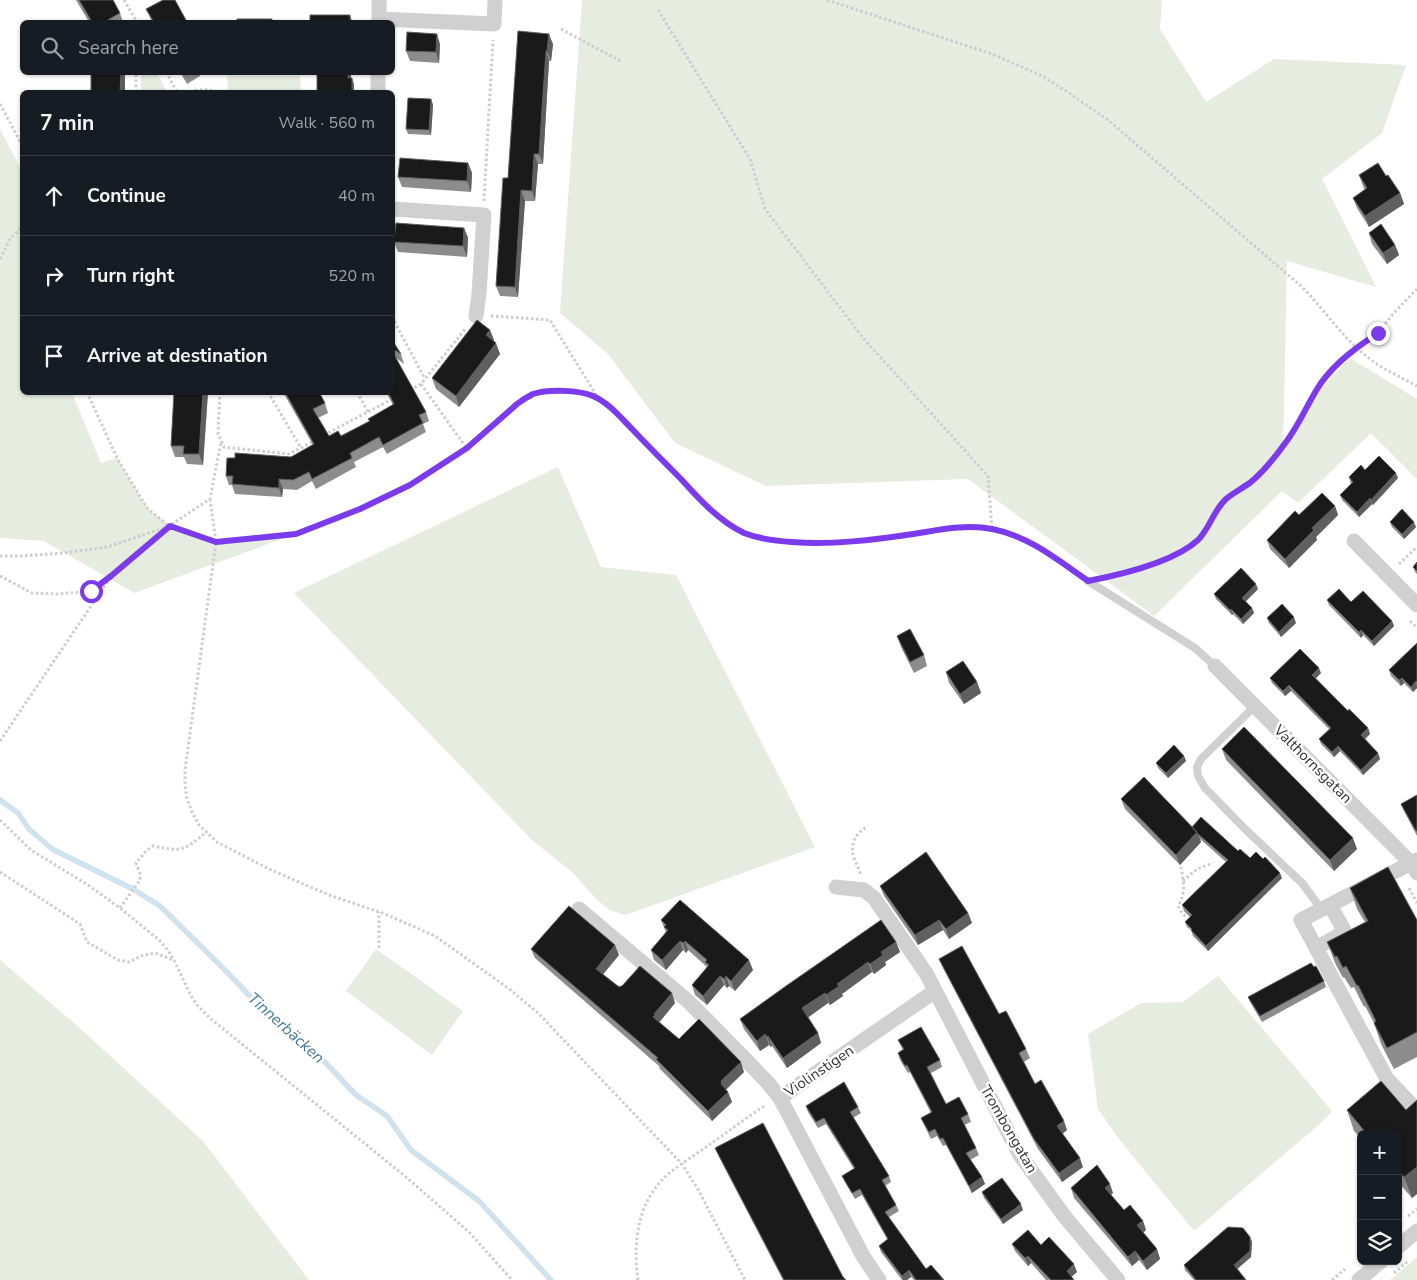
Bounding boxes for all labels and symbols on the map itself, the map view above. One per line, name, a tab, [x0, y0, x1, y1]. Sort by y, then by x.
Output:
route end	[1367, 322, 1390, 345]
route start	[80, 580, 103, 603]
street label: Valthornsgatan	[1269, 720, 1357, 808]
water label: Tinnerbäcken	[243, 988, 329, 1068]
street label: Violinstigen	[780, 1040, 858, 1102]
street label: Trombongatan	[976, 1081, 1042, 1177]

